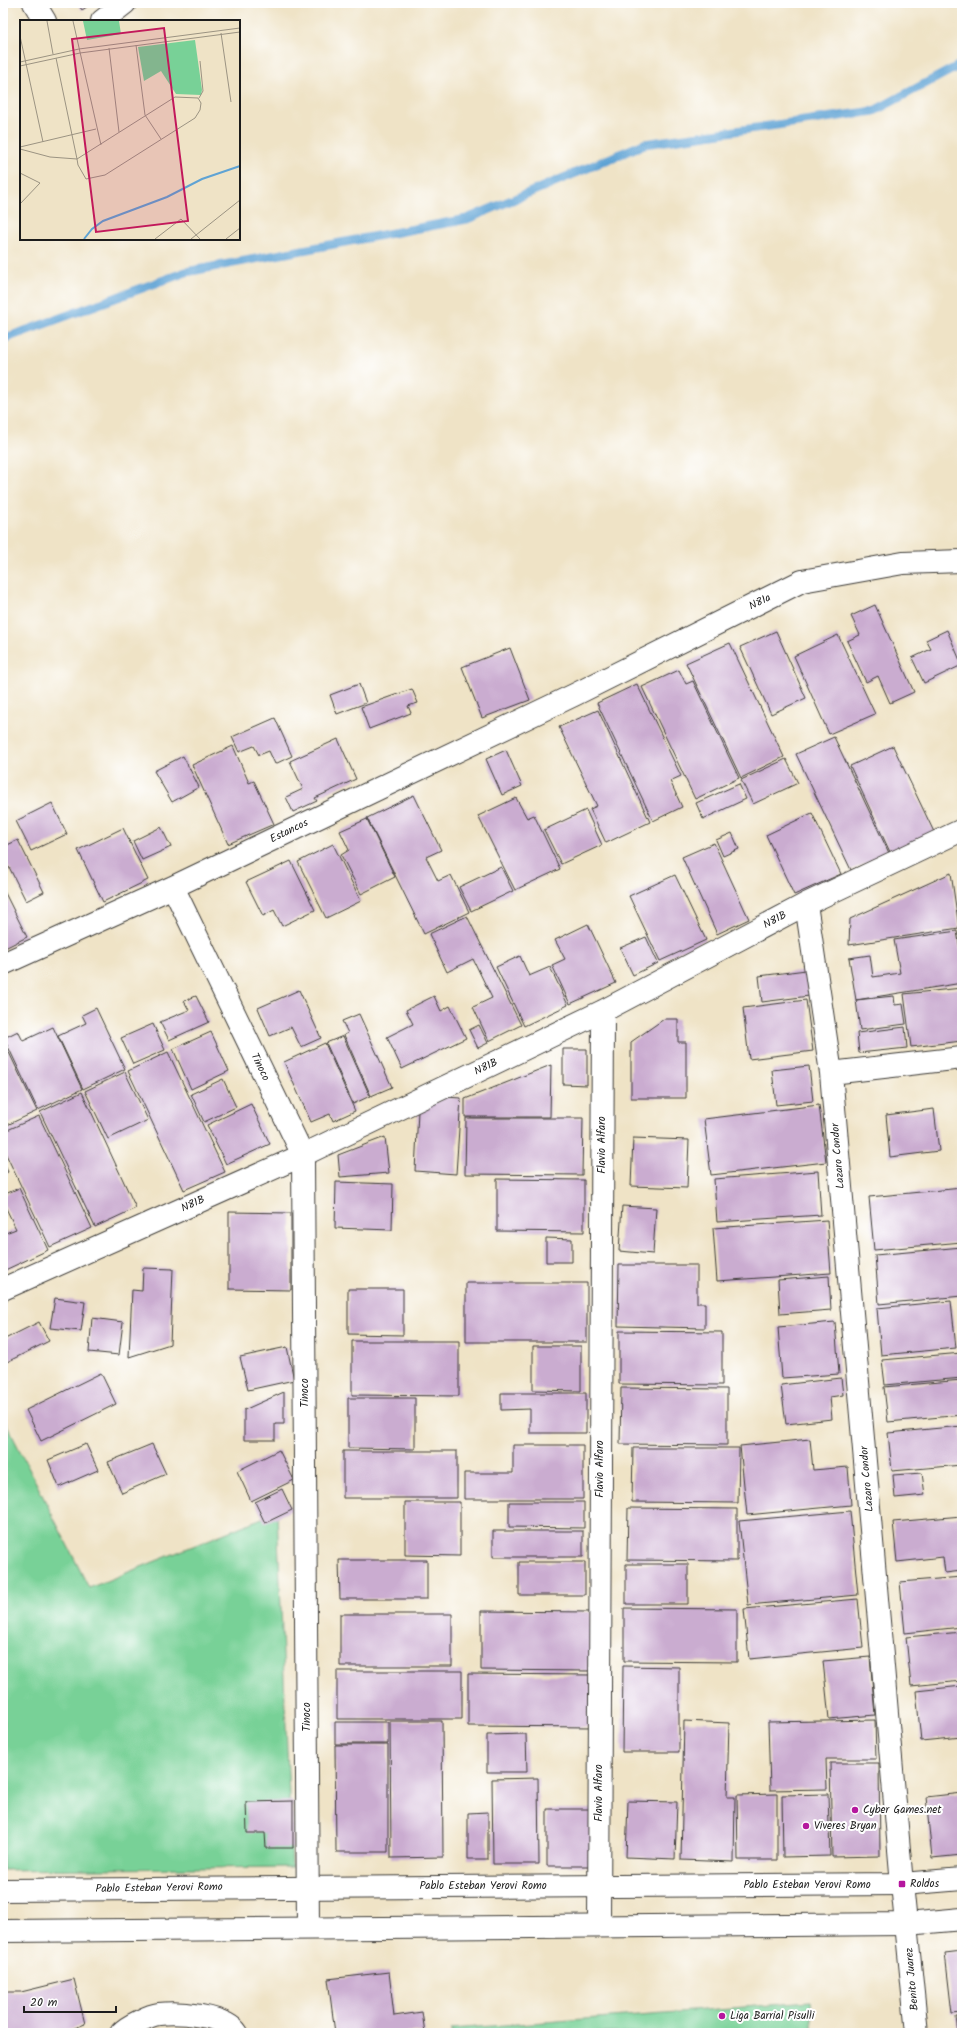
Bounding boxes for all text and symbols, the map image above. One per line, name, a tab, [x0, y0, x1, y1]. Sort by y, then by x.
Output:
inset map	[20, 20, 240, 240]
street label: N81a	[746, 589, 774, 615]
street label: Estancos	[267, 814, 312, 848]
street label: N81B	[760, 906, 790, 934]
street label: Tinoco	[246, 1050, 275, 1084]
street label: N81B	[471, 1054, 501, 1080]
street label: Flavio Alfaro	[593, 1116, 611, 1174]
street label: Lazaro Condor	[826, 1121, 850, 1190]
street label: N81B	[178, 1191, 208, 1217]
street label: Tinoco	[296, 1378, 314, 1408]
street label: Flavio Alfaro	[591, 1440, 609, 1498]
street label: Lazaro Condor	[855, 1444, 879, 1513]
street label: Tinoco	[298, 1702, 316, 1732]
street label: Flavio Alfaro	[590, 1764, 608, 1822]
place label: Cyber Games.net	[863, 1801, 942, 1819]
marker: Cyber Games.net	[850, 1805, 860, 1815]
place label: Viveres Bryan	[814, 1817, 877, 1835]
marker: Viveres Bryan	[801, 1821, 811, 1831]
place label: Roldos	[910, 1875, 940, 1893]
street label: Pablo Esteban Yerovi Romo	[743, 1876, 871, 1894]
street label: Pablo Esteban Yerovi Romo	[419, 1877, 547, 1895]
street label: Pablo Esteban Yerovi Romo	[95, 1878, 223, 1898]
marker: Roldos	[897, 1879, 907, 1889]
street label: Benito Juarez	[900, 1947, 924, 2011]
scale bar	[24, 1988, 116, 2014]
text: 20 m	[30, 1993, 58, 2012]
place label: Liga Barrial Pisulli	[730, 2007, 815, 2025]
marker: Liga Barrial Pisulli	[717, 2011, 727, 2021]

